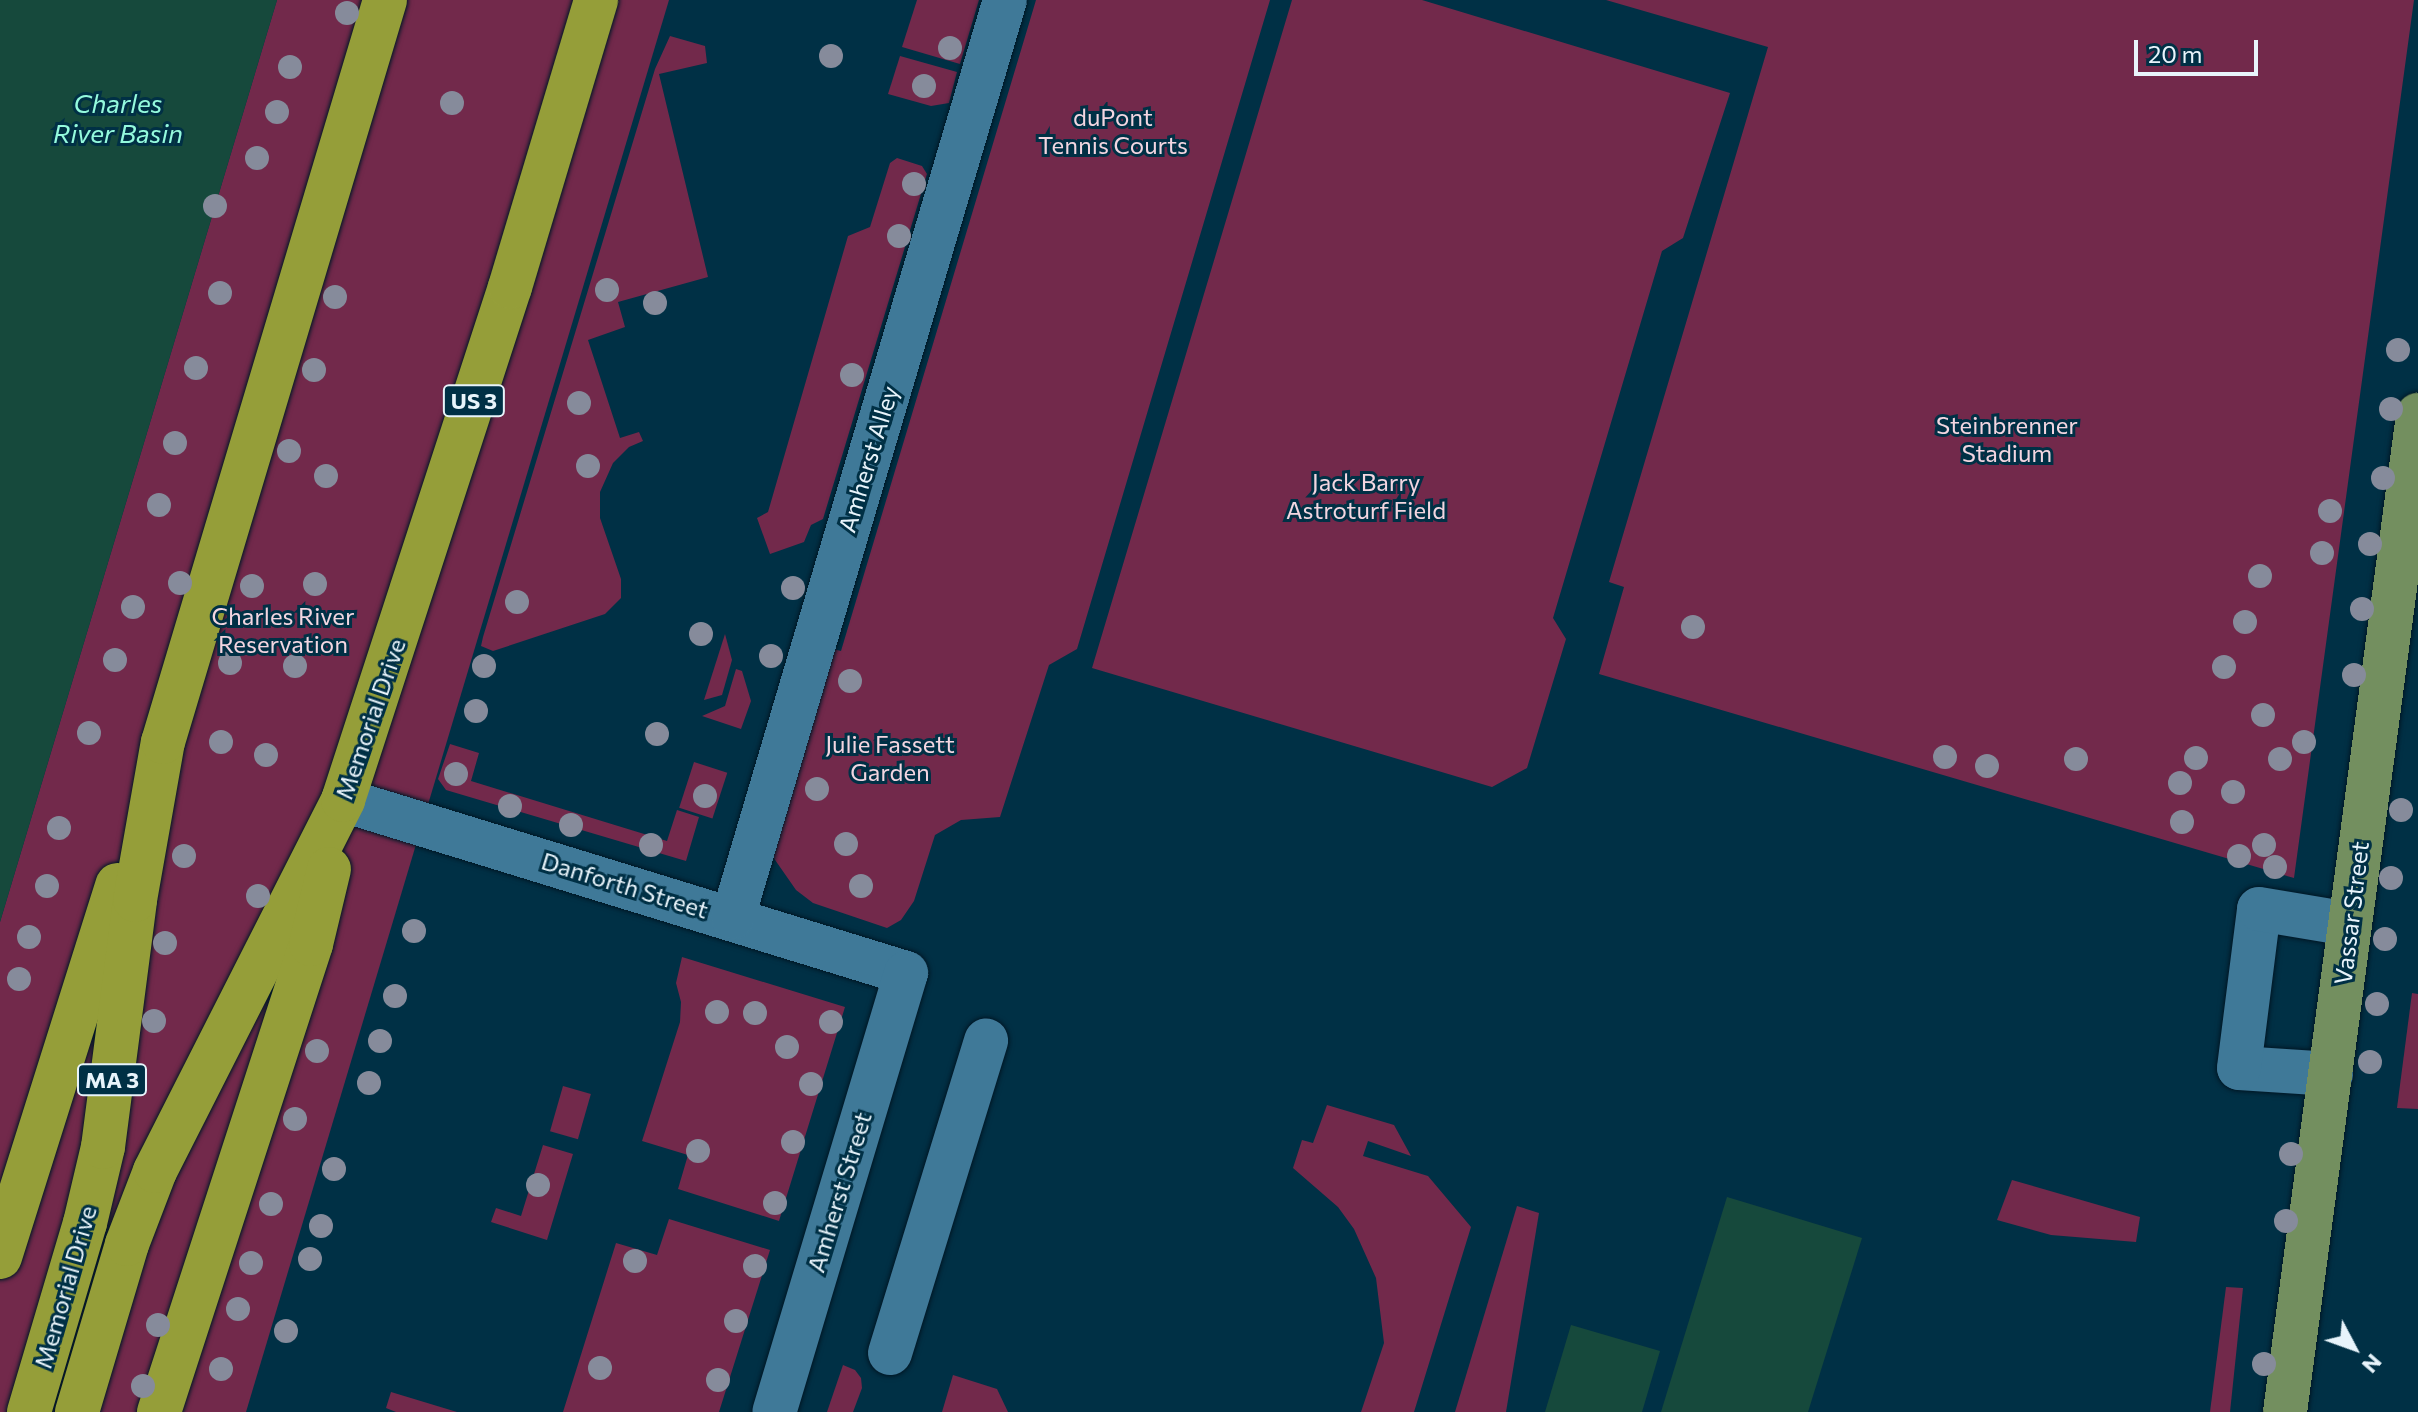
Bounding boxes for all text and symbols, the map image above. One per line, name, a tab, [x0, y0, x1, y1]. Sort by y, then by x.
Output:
scale bar	[2138, 24, 2262, 74]
text: 20 m	[2148, 39, 2202, 68]
water label: Charles River Basin	[53, 87, 183, 148]
park label: duPont Tennis Courts	[1038, 103, 1188, 159]
street label: Amherst Alley	[832, 382, 904, 536]
road number: US 3	[442, 383, 506, 419]
park label: Steinbrenner Stadium	[1936, 411, 2078, 467]
park label: Jack Barry Astroturf Field	[1286, 468, 1446, 524]
park label: Charles River Reservation	[212, 602, 354, 658]
street label: Memorial Drive	[329, 635, 411, 803]
park label: Julie Fassett Garden	[825, 730, 955, 786]
street label: Vassar Street	[2328, 840, 2374, 986]
street label: Danforth Street	[538, 846, 712, 924]
road number: MA 3	[76, 1062, 148, 1098]
street label: Amherst Street	[801, 1108, 877, 1276]
street label: Memorial Drive	[28, 1202, 102, 1372]
north arrow	[2314, 1308, 2394, 1388]
text: N	[2357, 1349, 2388, 1379]

